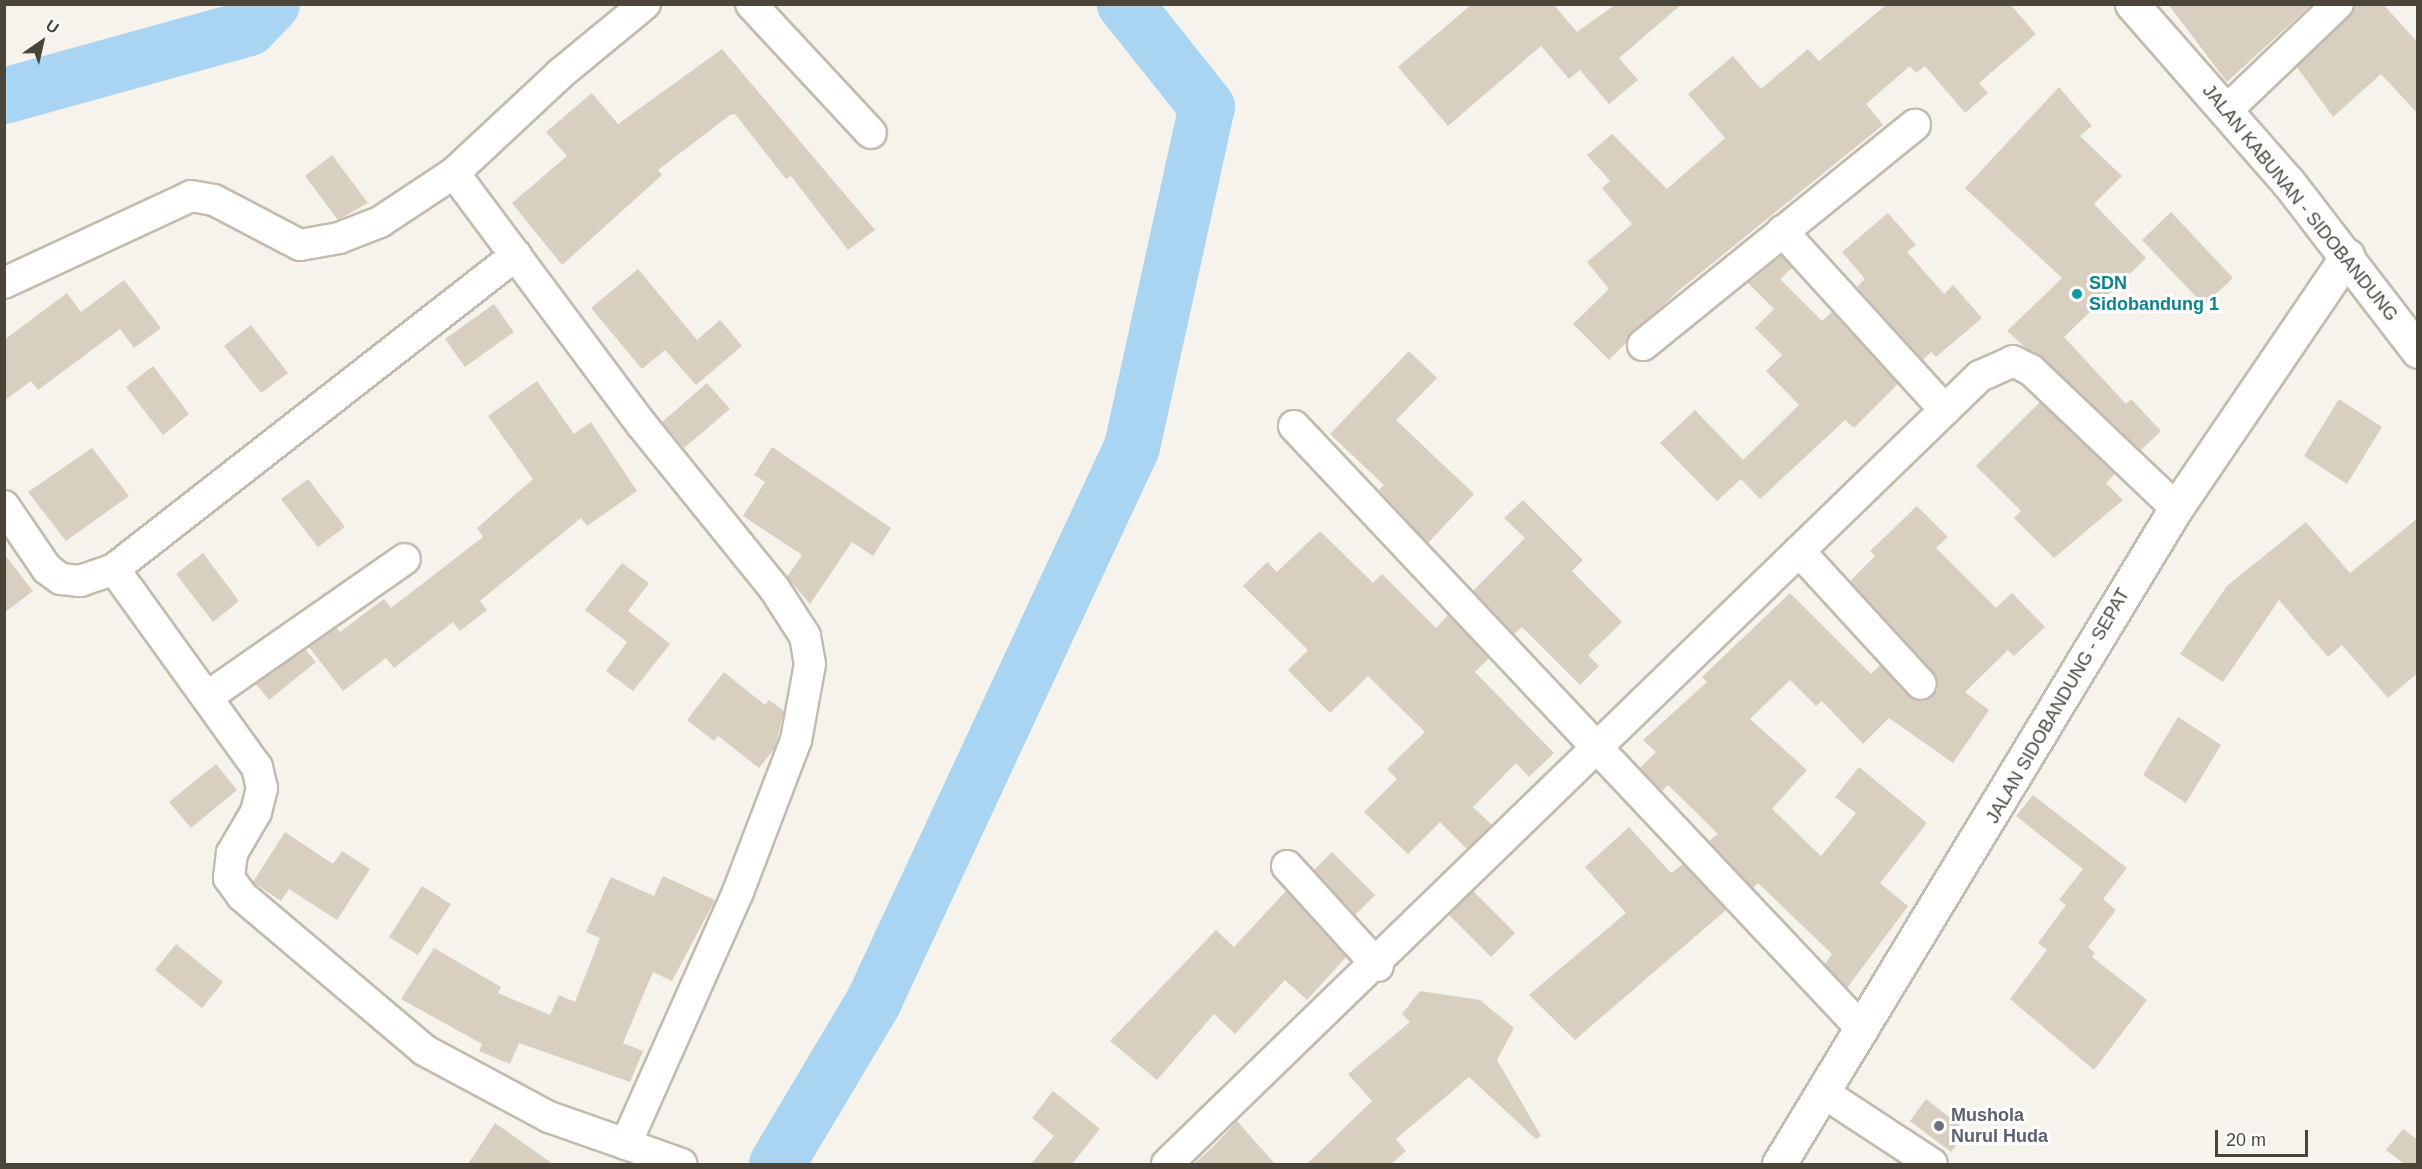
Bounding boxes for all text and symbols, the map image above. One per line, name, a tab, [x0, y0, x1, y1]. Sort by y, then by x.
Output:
north arrow	[12, 12, 72, 72]
text: U	[43, 16, 62, 37]
street label: JALAN KABUNAN - SIDOBANDUNG	[2198, 80, 2402, 326]
place label: SDN Sidobandung 1	[2089, 273, 2219, 316]
marker: SDN Sidobandung 1	[2070, 287, 2084, 301]
street label: JALAN SIDOBANDUNG - SEPAT	[1982, 585, 2134, 827]
place label: Mushola Nurul Huda	[1951, 1105, 2048, 1148]
scale bar	[2218, 1118, 2311, 1156]
marker: Mushola Nurul Huda	[1932, 1119, 1946, 1133]
text: 20 m	[2226, 1130, 2266, 1150]

